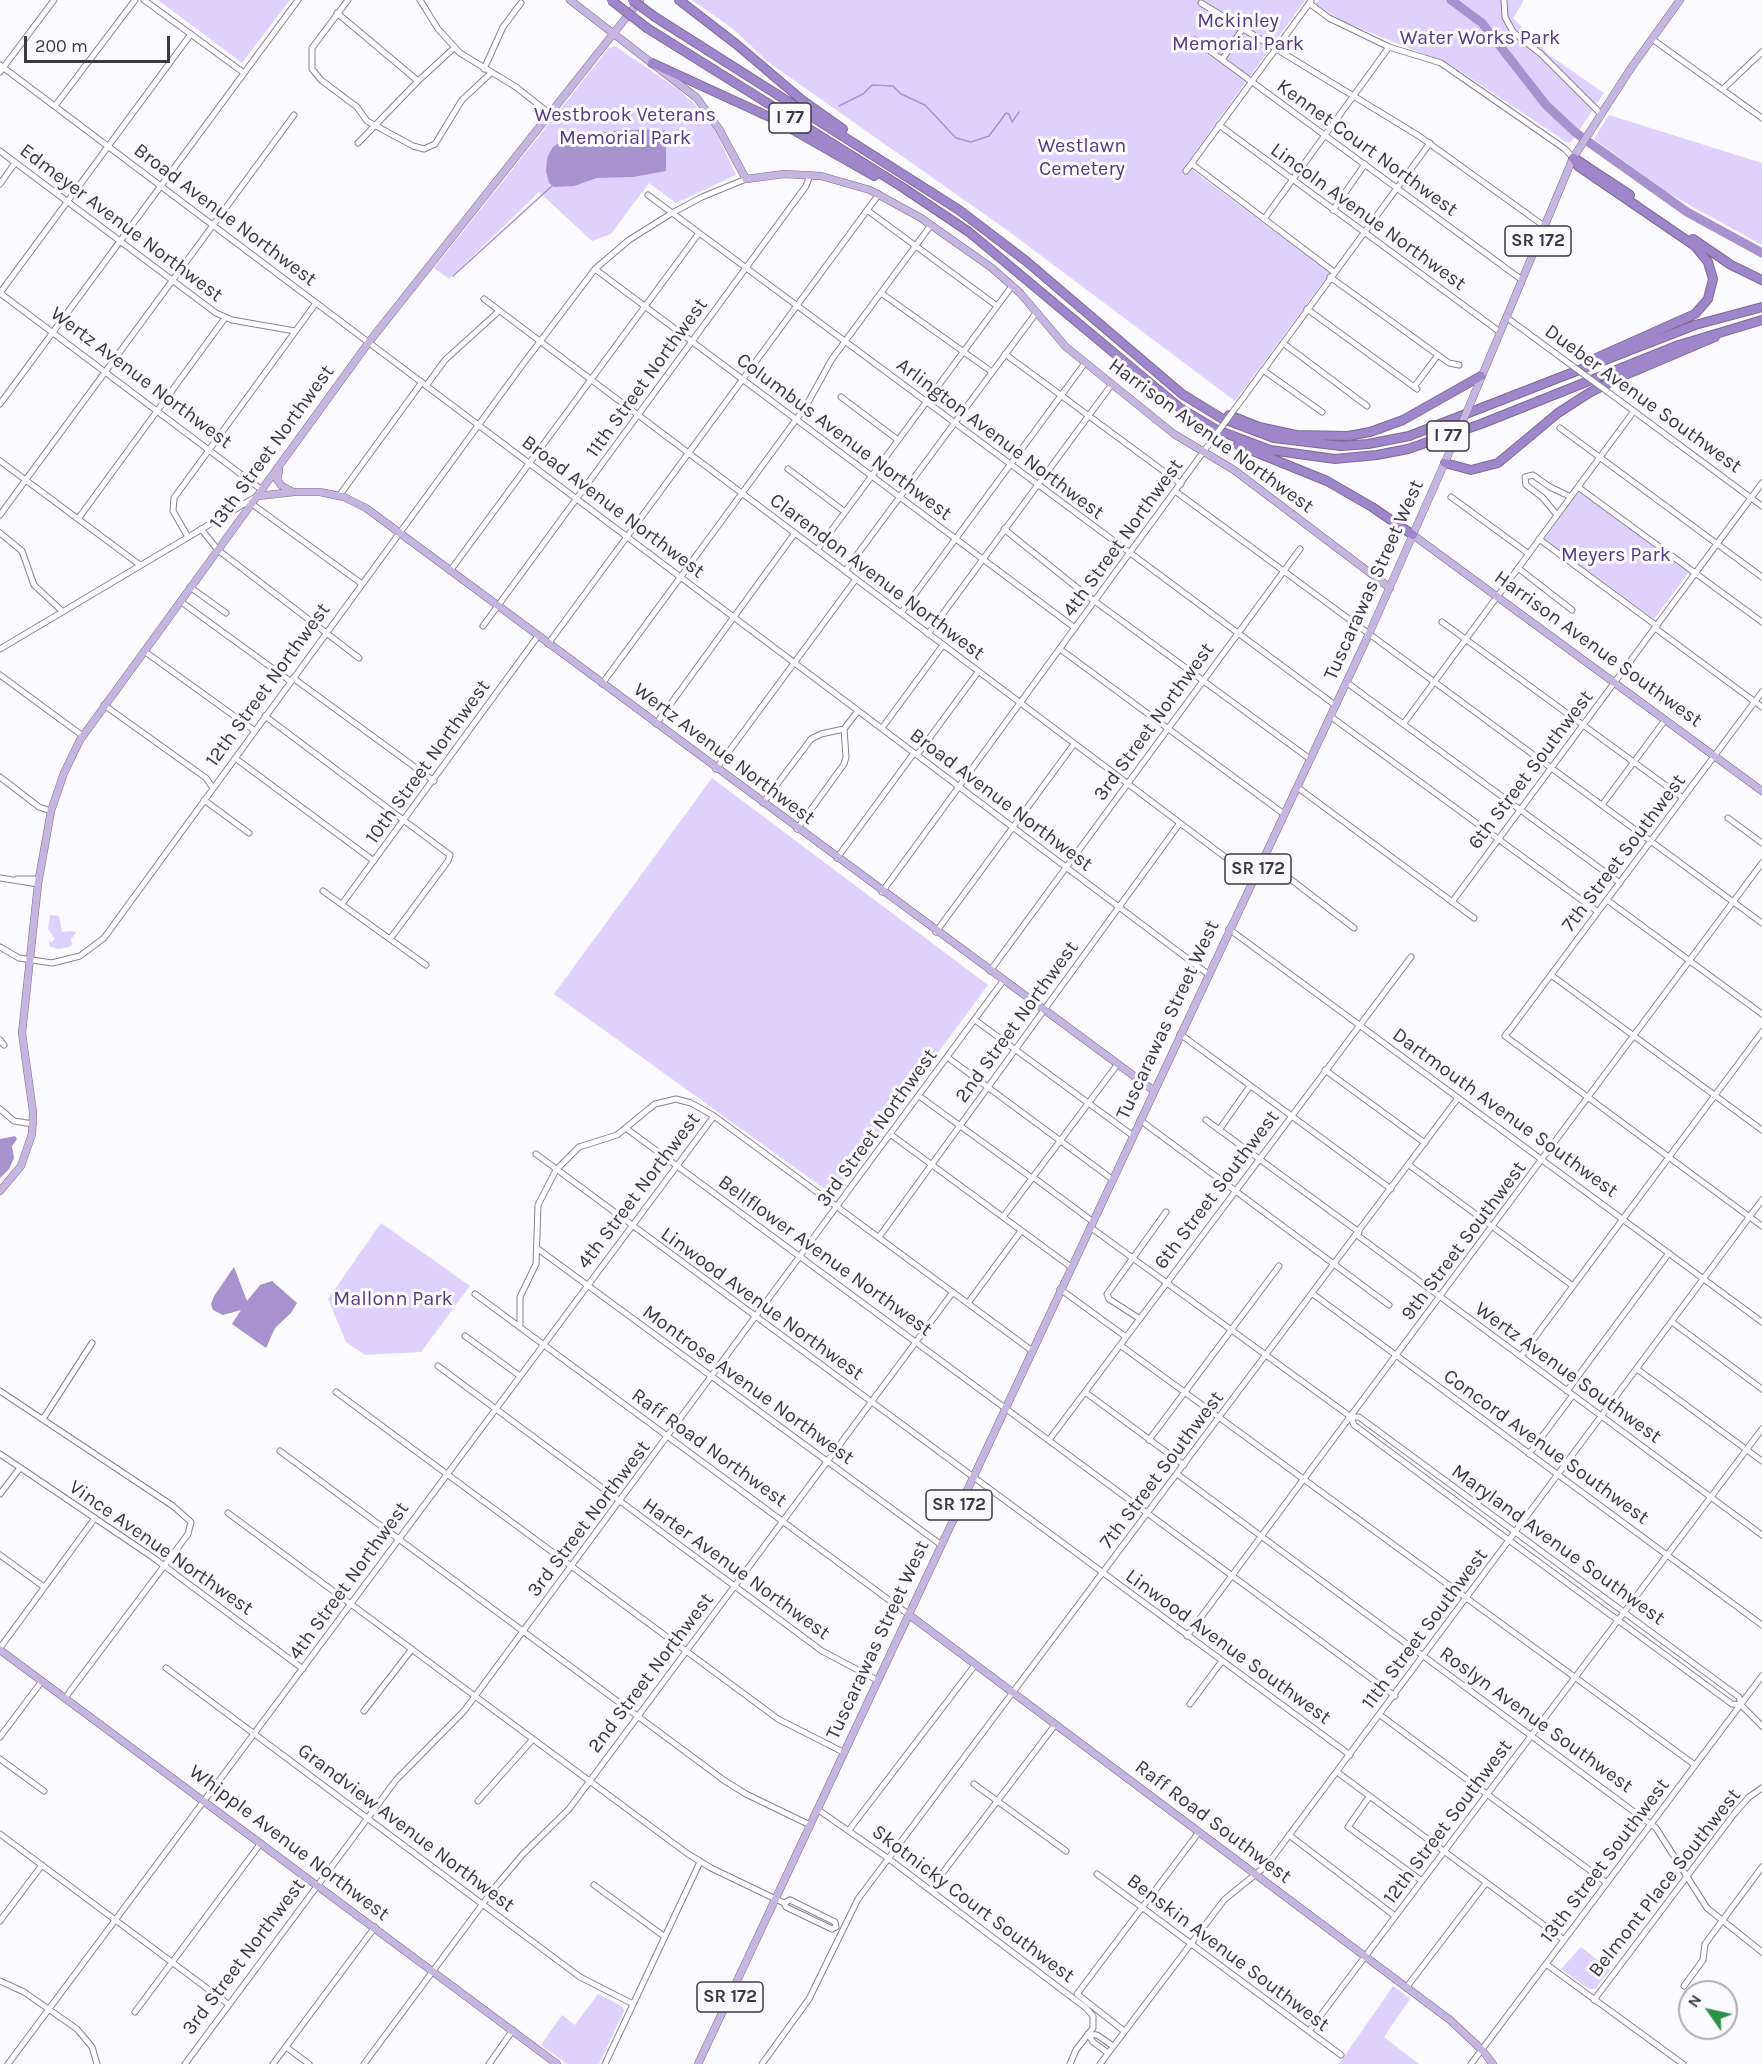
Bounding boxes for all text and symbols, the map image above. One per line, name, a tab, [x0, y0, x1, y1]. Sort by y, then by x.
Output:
park label: Mckinley Memorial Park	[1172, 9, 1304, 56]
scale bar	[27, 24, 172, 62]
park label: Water Works Park	[1400, 26, 1560, 50]
text: 200 m	[35, 35, 88, 57]
street label: Kennet Court Northwest	[1272, 74, 1462, 222]
park label: Westbrook Veterans Memorial Park	[534, 103, 716, 150]
road number: I 77	[769, 103, 811, 133]
park label: Westlawn Cemetery	[1038, 134, 1126, 181]
street label: Broad Avenue Northwest	[129, 138, 321, 292]
street label: Lincoln Avenue Northwest	[1266, 138, 1470, 296]
street label: Edmeyer Avenue Northwest	[15, 139, 227, 307]
road number: SR 172	[1505, 226, 1571, 256]
street label: 11th Street Northwest	[581, 294, 713, 462]
street label: Wertz Avenue Northwest	[45, 302, 237, 454]
street label: Dueber Avenue Southwest	[1540, 319, 1746, 479]
street label: Columbus Avenue Northwest	[732, 348, 956, 526]
street label: Arlington Avenue Northwest	[891, 353, 1109, 525]
street label: Harrison Avenue Northwest	[1104, 353, 1318, 519]
street label: 13th Street Northwest	[205, 360, 339, 534]
road number: I 77	[1427, 421, 1469, 451]
street label: Broad Avenue Northwest	[517, 430, 709, 584]
street label: 4th Street Northwest	[1058, 454, 1188, 622]
street label: Tuscarawas Street West	[1319, 476, 1429, 684]
street label: Clarendon Avenue Northwest	[765, 488, 989, 666]
park label: Meyers Park	[1561, 543, 1671, 567]
street label: Harrison Avenue Southwest	[1489, 565, 1707, 733]
street label: 12th Street Northwest	[201, 598, 335, 772]
street label: 3rd Street Northwest	[1089, 638, 1219, 806]
street label: 10th Street Northwest	[360, 675, 496, 849]
street label: Wertz Avenue Northwest	[628, 678, 820, 830]
street label: 6th Street Southwest	[1463, 686, 1599, 854]
street label: Broad Avenue Northwest	[905, 723, 1097, 877]
street label: 7th Street Southwest	[1557, 770, 1691, 936]
road number: SR 172	[1225, 854, 1291, 884]
street label: Tuscarawas Street West	[1111, 917, 1225, 1123]
street label: 2nd Street Northwest	[950, 936, 1084, 1108]
street label: Dartmouth Avenue Southwest	[1387, 1023, 1623, 1203]
street label: 3rd Street Northwest	[812, 1044, 942, 1212]
street label: 6th Street Southwest	[1149, 1106, 1285, 1274]
street label: 4th Street Northwest	[572, 1108, 706, 1274]
street label: 9th Street Southwest	[1396, 1157, 1532, 1325]
street label: Bellflower Avenue Northwest	[713, 1170, 937, 1342]
street label: Linwood Avenue Northwest	[656, 1222, 868, 1386]
park label: Mallonn Park	[333, 1287, 453, 1311]
street label: Wertz Avenue Southwest	[1470, 1297, 1666, 1449]
street label: Montrose Avenue Northwest	[637, 1300, 859, 1470]
street label: Concord Avenue Southwest	[1438, 1364, 1654, 1530]
street label: Raff Road Northwest	[626, 1383, 792, 1513]
street label: 7th Street Southwest	[1095, 1387, 1229, 1553]
street label: 3rd Street Northwest	[522, 1436, 656, 1602]
street label: Maryland Avenue Southwest	[1447, 1460, 1669, 1630]
street label: Vince Avenue Northwest	[64, 1475, 258, 1621]
road number: SR 172	[926, 1490, 992, 1520]
street label: Harter Avenue Northwest	[637, 1493, 835, 1645]
street label: 4th Street Northwest	[284, 1497, 414, 1665]
street label: Tuscarawas Street West	[821, 1537, 935, 1743]
street label: 11th Street Southwest	[1357, 1544, 1493, 1714]
street label: Linwood Avenue Southwest	[1120, 1564, 1336, 1730]
street label: 2nd Street Northwest	[583, 1588, 719, 1758]
street label: Roslyn Avenue Southwest	[1434, 1642, 1638, 1798]
street label: 12th Street Southwest	[1378, 1735, 1518, 1909]
street label: Grandview Avenue Northwest	[293, 1739, 519, 1917]
street label: Raff Road Southwest	[1130, 1755, 1296, 1889]
street label: Whipple Avenue Northwest	[184, 1760, 394, 1926]
street label: 13th Street Southwest	[1535, 1774, 1675, 1948]
street label: Belmont Place Southwest	[1584, 1784, 1746, 1982]
street label: Skotnicky Court Southwest	[867, 1820, 1079, 1988]
street label: Benskin Avenue Southwest	[1122, 1869, 1334, 2037]
street label: 3rd Street Northwest	[177, 1874, 311, 2040]
north arrow	[1678, 1980, 1738, 2040]
road number: SR 172	[697, 1982, 763, 2012]
text: N	[1683, 1991, 1705, 2011]

